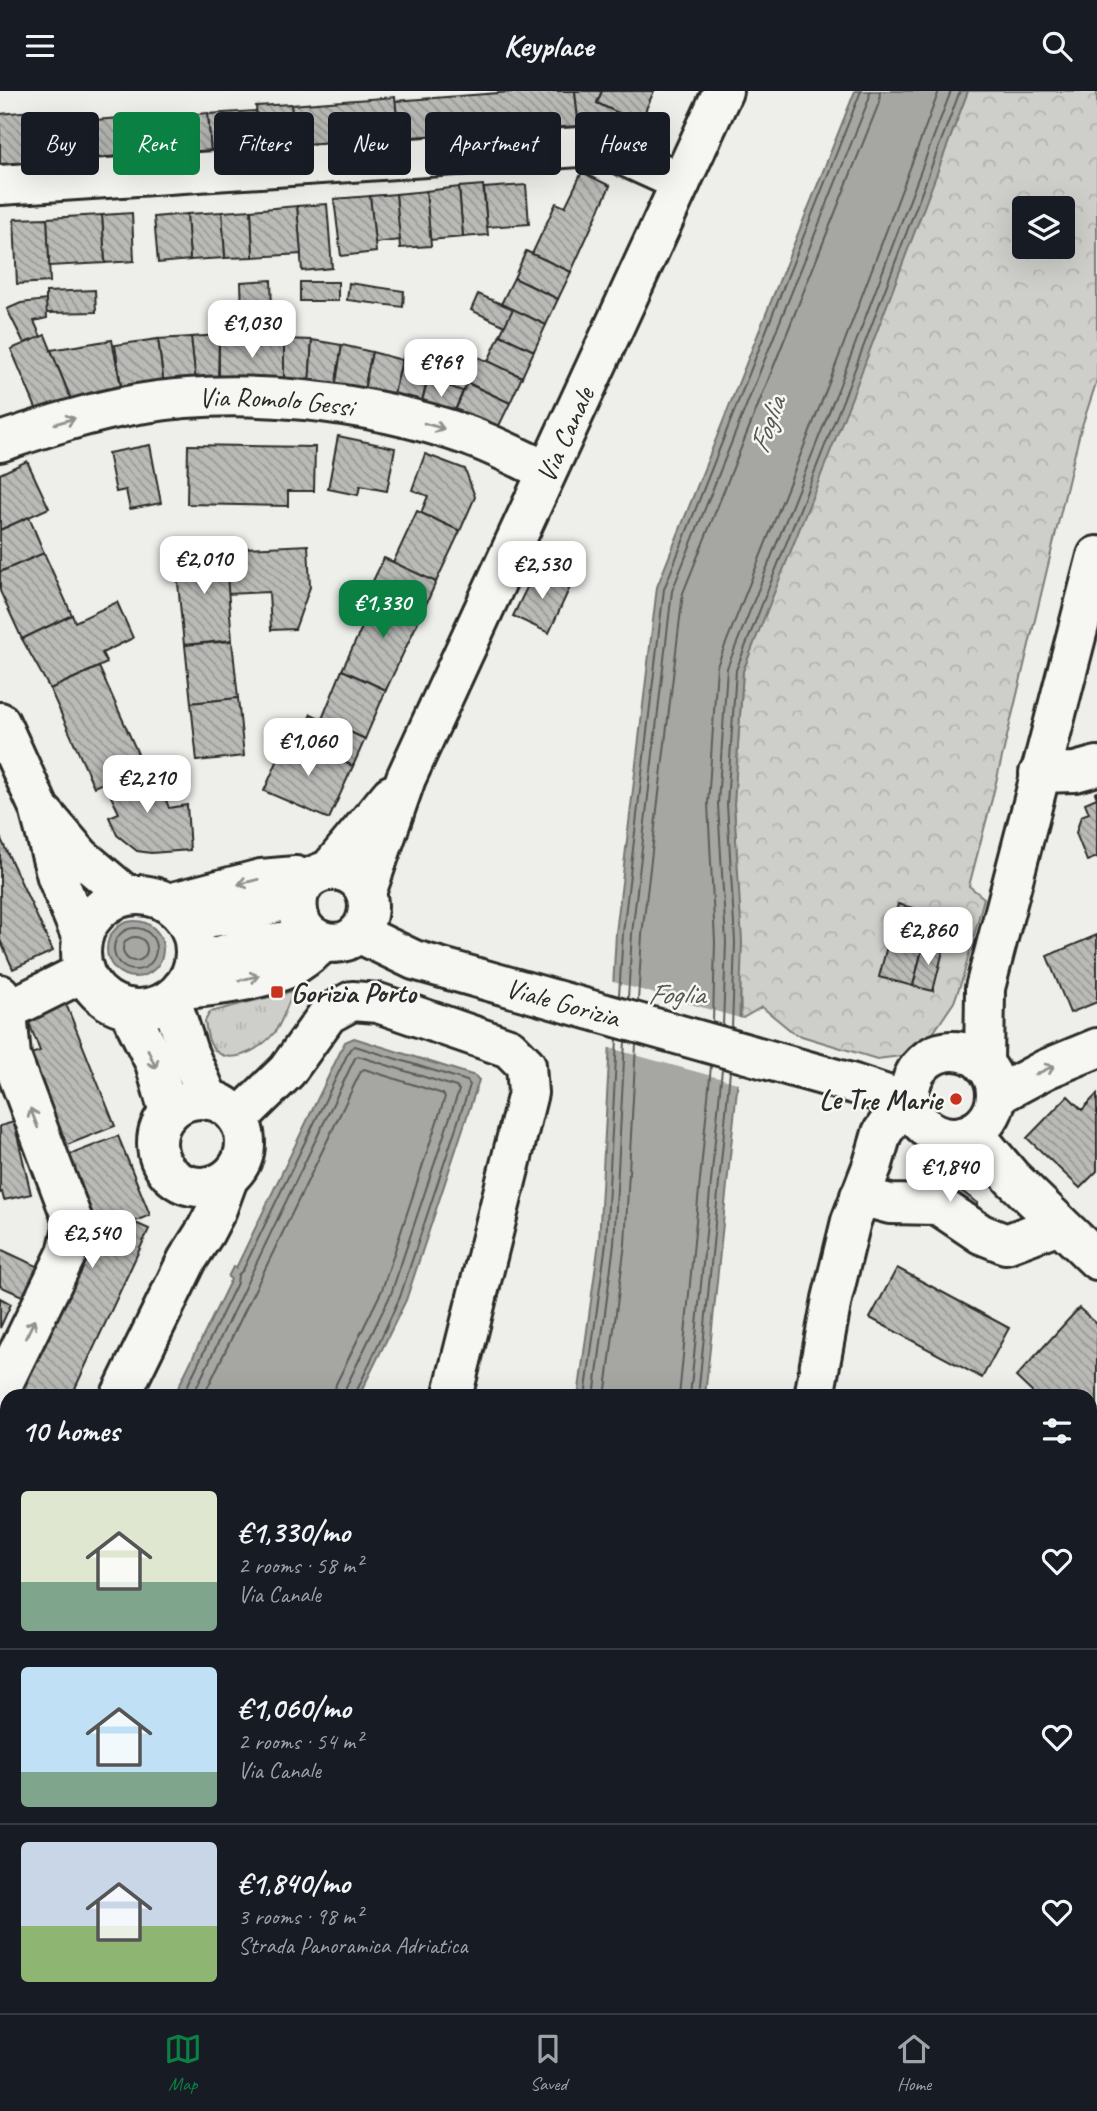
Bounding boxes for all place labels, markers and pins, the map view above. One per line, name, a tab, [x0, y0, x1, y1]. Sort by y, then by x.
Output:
pin: €1,030	[195, 301, 309, 360]
pin: €969	[400, 339, 482, 399]
pin: €2,010	[147, 537, 261, 596]
pin: €2,530	[485, 541, 599, 601]
pin: €1,330	[326, 581, 440, 640]
pin: €1,060	[251, 719, 365, 778]
pin: €2,210	[90, 755, 204, 815]
pin: €2,860	[871, 907, 985, 967]
place label: Gorizia Porto	[291, 975, 418, 1010]
marker: Gorizia Porto	[269, 984, 285, 1000]
place label: Le Tre Marie	[819, 1082, 945, 1117]
marker: Le Tre Marie	[948, 1091, 964, 1107]
pin: €1,840	[893, 1145, 1007, 1204]
pin: €2,540	[35, 1211, 149, 1270]

